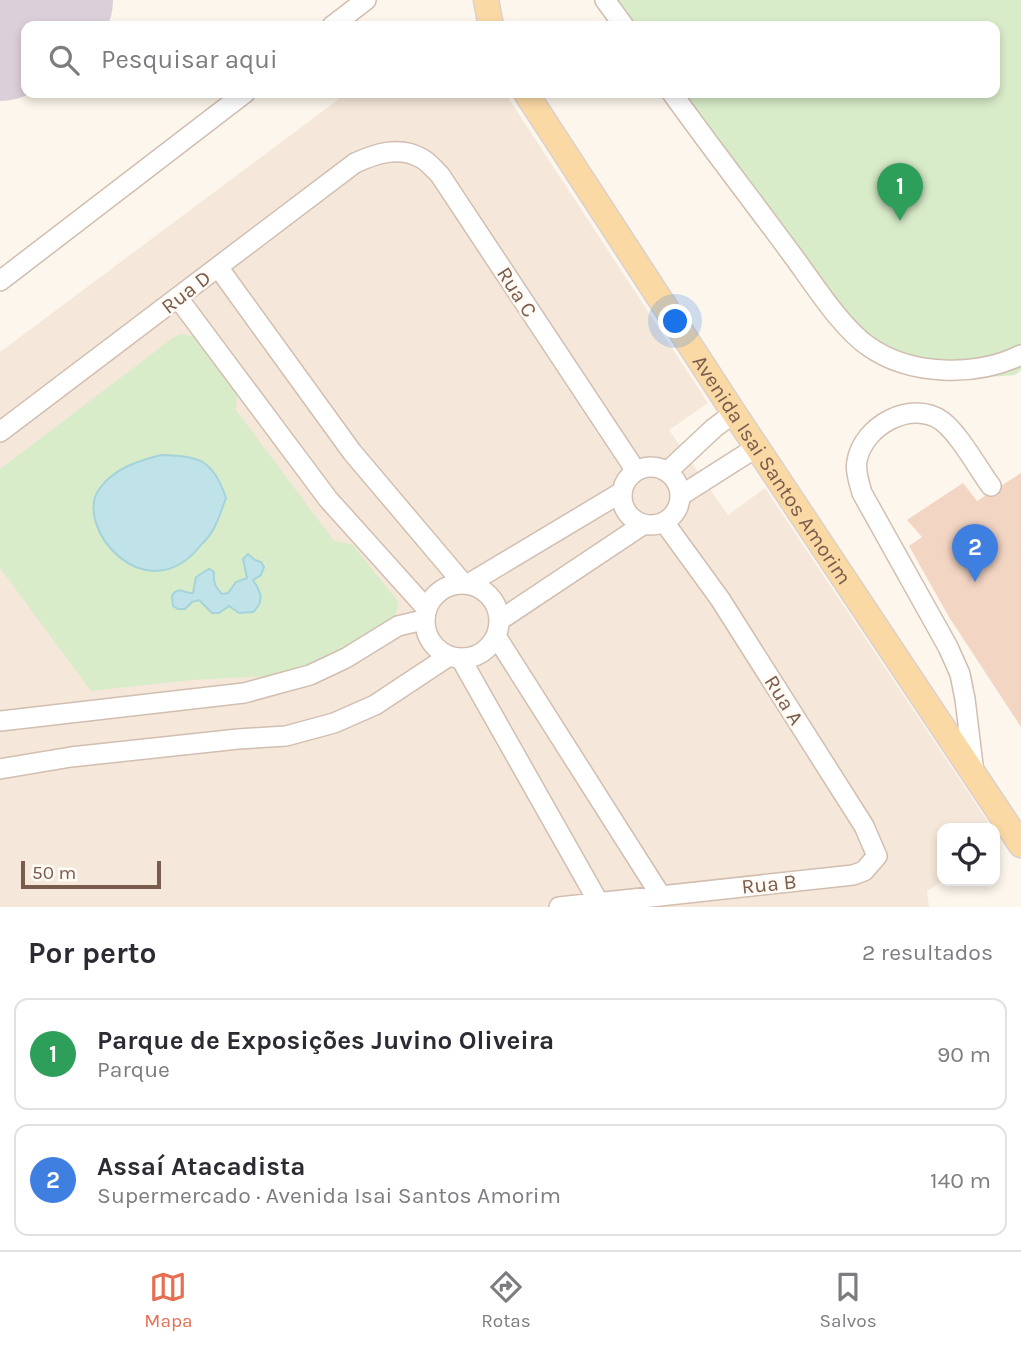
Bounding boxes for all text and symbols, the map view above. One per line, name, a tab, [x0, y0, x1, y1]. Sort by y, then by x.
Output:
search box	[21, 21, 1000, 98]
icon: search	[45, 41, 83, 79]
text: Pesquisar aqui	[101, 44, 278, 75]
pin: 1	[877, 163, 923, 221]
street label: Rua C	[492, 262, 542, 322]
street label: Rua D	[157, 265, 215, 319]
your location	[658, 304, 692, 338]
street label: Avenida Isai Santos Amorim	[688, 351, 856, 589]
pin: 2	[952, 524, 998, 582]
street label: Rua A	[759, 671, 809, 729]
map controls	[937, 823, 1000, 886]
button: locate	[937, 823, 1000, 886]
scale bar	[21, 858, 161, 890]
text: 50 m	[32, 862, 76, 884]
street label: Rua B	[740, 869, 798, 899]
text: Por perto	[28, 935, 157, 971]
text: 2 resultados	[862, 939, 993, 966]
text: Parque de Exposições Juvino Oliveira	[97, 1025, 554, 1056]
text: 1	[49, 1041, 57, 1068]
text: 90 m	[937, 1041, 991, 1068]
text: Parque	[97, 1056, 170, 1083]
text: Assaí Atacadista	[97, 1151, 305, 1182]
text: 2	[46, 1167, 60, 1194]
text: 140 m	[930, 1167, 991, 1194]
text: Supermercado · Avenida Isai Santos Amorim	[97, 1182, 561, 1209]
tab: Mapa	[144, 1268, 192, 1332]
tab: Rotas	[481, 1268, 531, 1332]
tab: Salvos	[819, 1268, 877, 1332]

